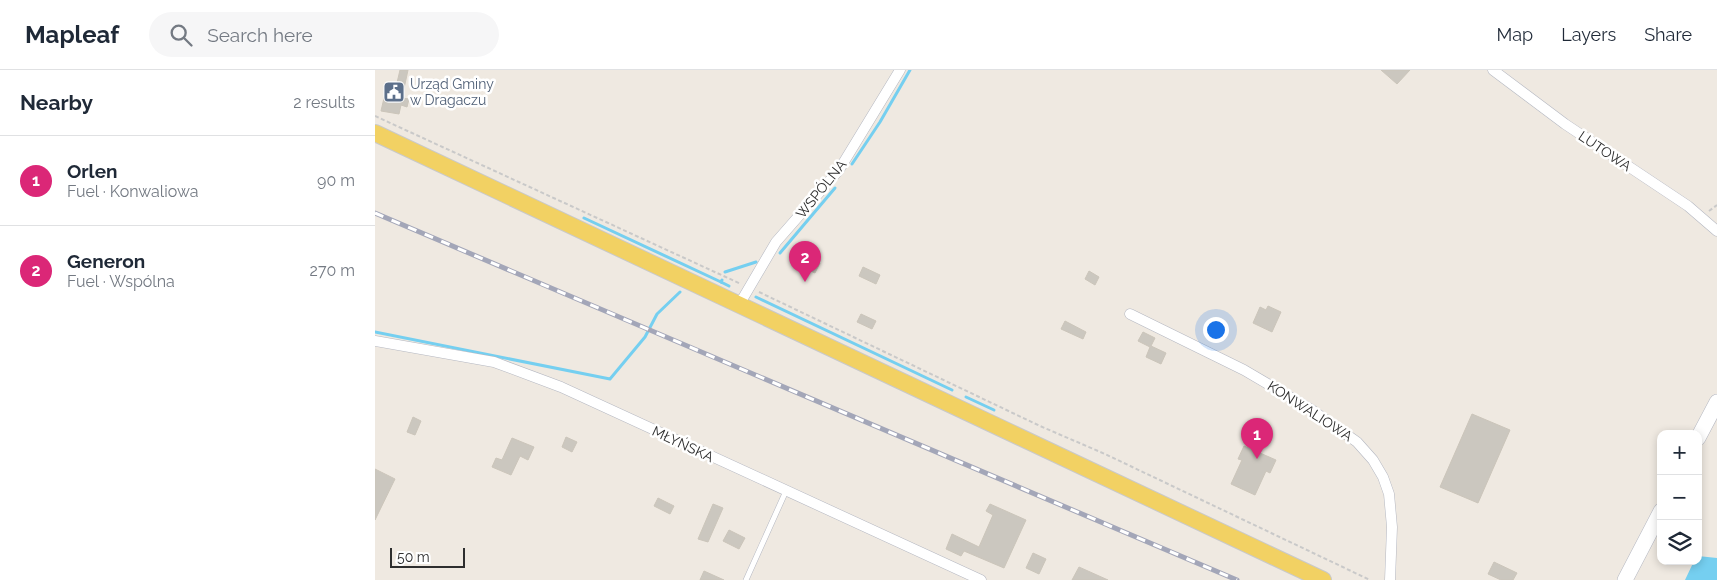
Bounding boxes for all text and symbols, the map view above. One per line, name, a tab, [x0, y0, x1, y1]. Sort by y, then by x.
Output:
search box	[149, 12, 499, 57]
text: Mapleaf	[25, 20, 119, 49]
icon: search	[167, 21, 195, 49]
text: Search here	[207, 24, 313, 46]
text: Map	[1497, 24, 1533, 45]
text: Layers	[1561, 24, 1616, 45]
text: Share	[1644, 24, 1692, 45]
place label: Urząd Gminy w Dragaczu	[410, 76, 494, 108]
public building icon: Urząd Gminy w Dragaczu	[382, 80, 406, 104]
text: Nearby	[20, 90, 93, 115]
text: 2 results	[293, 93, 355, 112]
street label: LUTOWA	[1576, 128, 1635, 175]
street label: WSPÓLNA	[792, 156, 850, 221]
text: Orlen	[67, 160, 118, 182]
text: 1	[32, 171, 40, 190]
text: 90 m	[317, 171, 355, 190]
text: Fuel · Konwaliowa	[67, 182, 198, 201]
pin: 2	[789, 241, 821, 282]
text: Generon	[67, 250, 145, 272]
text: 2	[31, 261, 41, 280]
text: 270 m	[310, 261, 355, 280]
text: Fuel · Wspólna	[67, 272, 175, 291]
your location	[1203, 317, 1229, 343]
street label: KONWALIOWA	[1265, 378, 1356, 445]
pin: 1	[1241, 418, 1273, 459]
street label: MŁYŃSKA	[650, 422, 717, 465]
map controls	[1657, 430, 1702, 565]
button: +	[1657, 430, 1702, 475]
button: −	[1657, 475, 1702, 520]
button: layers	[1657, 520, 1702, 565]
scale bar	[390, 545, 465, 568]
text: 50 m	[397, 549, 430, 565]

